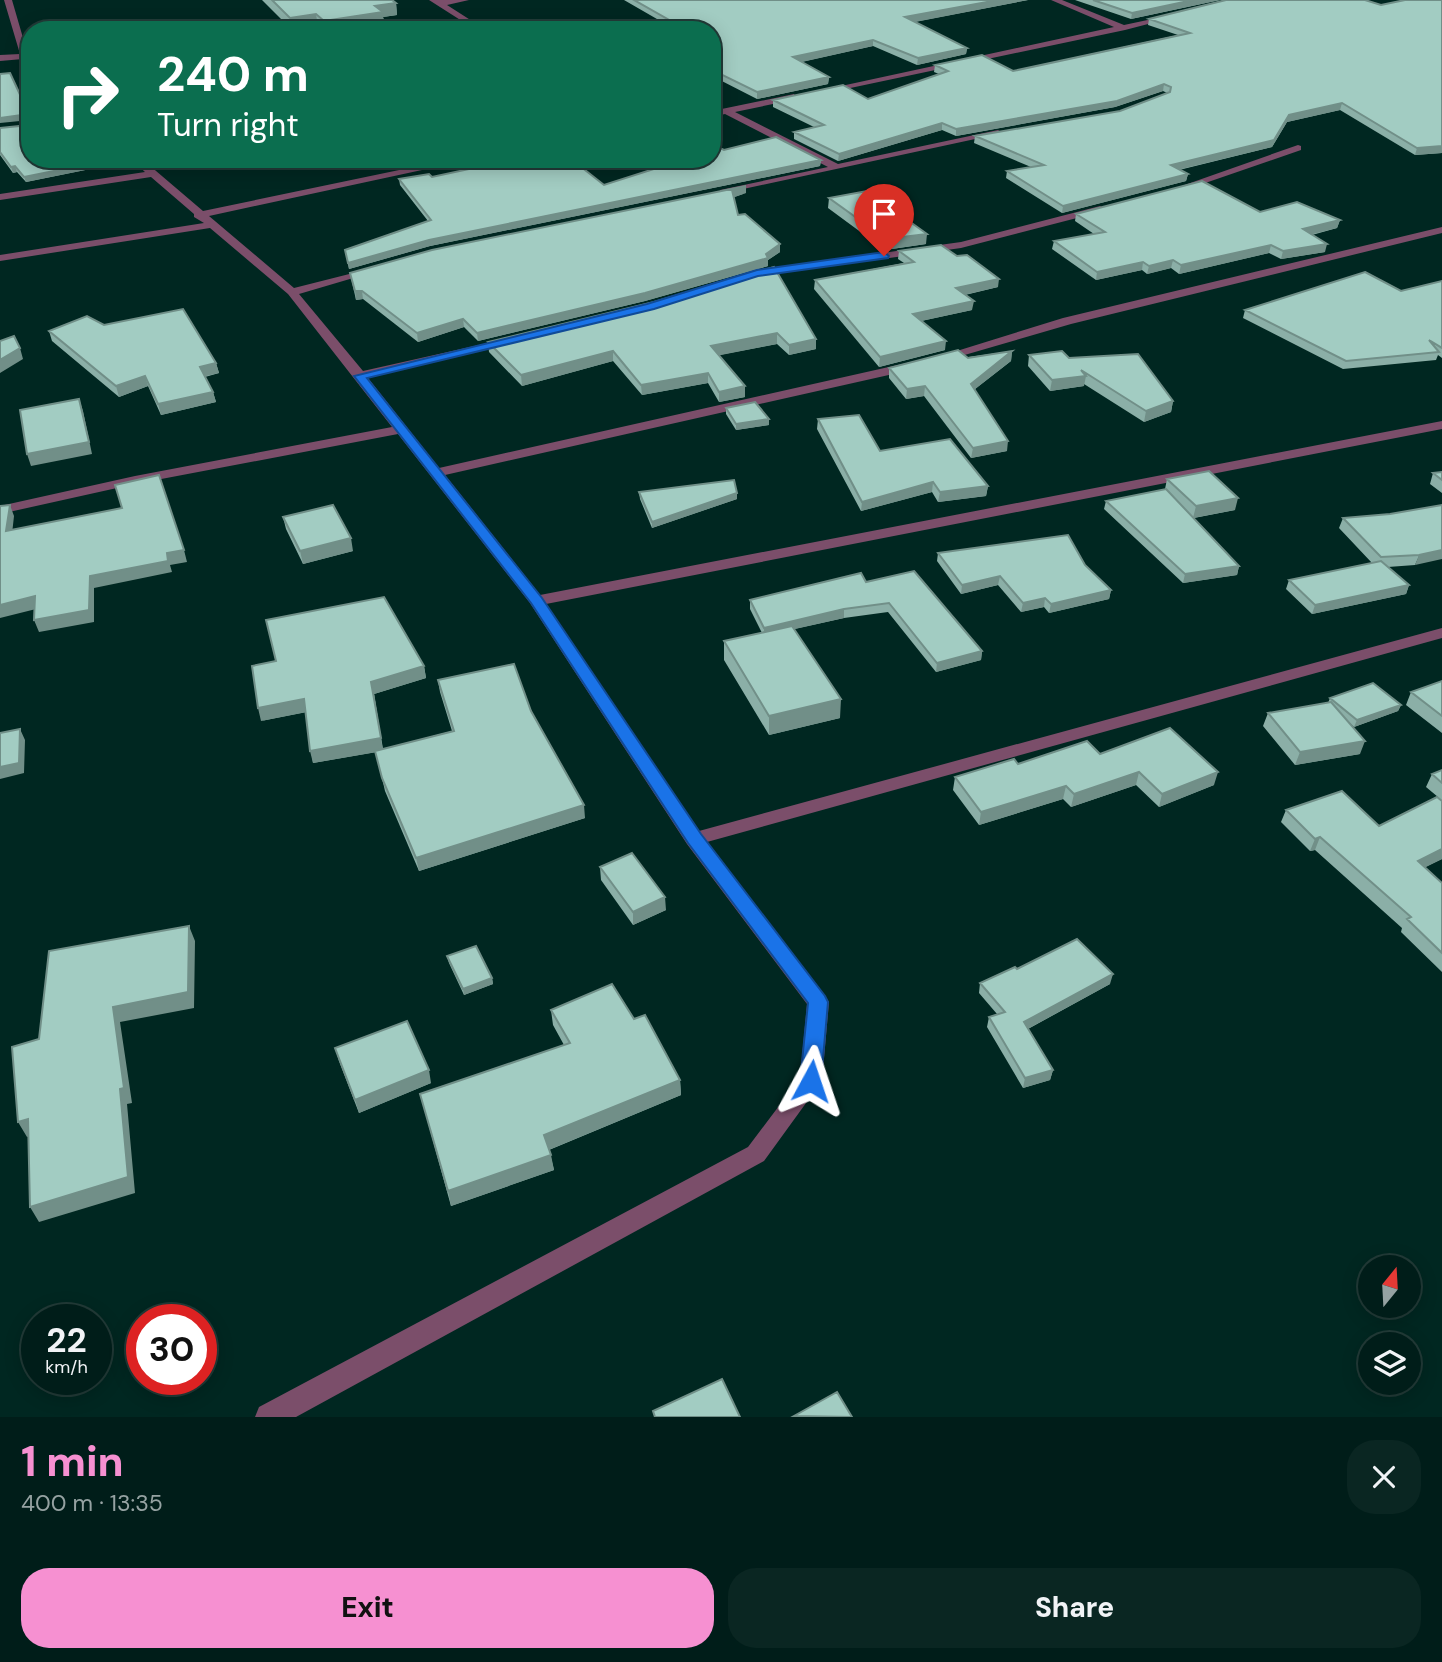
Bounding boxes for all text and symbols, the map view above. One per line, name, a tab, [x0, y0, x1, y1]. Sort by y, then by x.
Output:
text: 240 m	[157, 42, 309, 106]
icon: right	[42, 49, 133, 140]
text: Turn right	[157, 104, 299, 146]
pin	[854, 184, 914, 256]
icon: arrive	[865, 195, 903, 233]
position arrow	[774, 1044, 848, 1118]
north arrow	[1358, 1255, 1421, 1318]
map controls	[1358, 1255, 1421, 1395]
speed limit sign: 30	[126, 1304, 217, 1395]
text: 22	[46, 1317, 87, 1363]
button: layers	[1358, 1332, 1421, 1395]
text: km/h	[45, 1355, 88, 1379]
text: 1 min	[21, 1434, 124, 1489]
button: close	[1347, 1440, 1421, 1514]
text: 400 m · 13:35	[21, 1488, 163, 1518]
button: Exit	[21, 1568, 714, 1648]
button: Share	[728, 1568, 1421, 1648]

